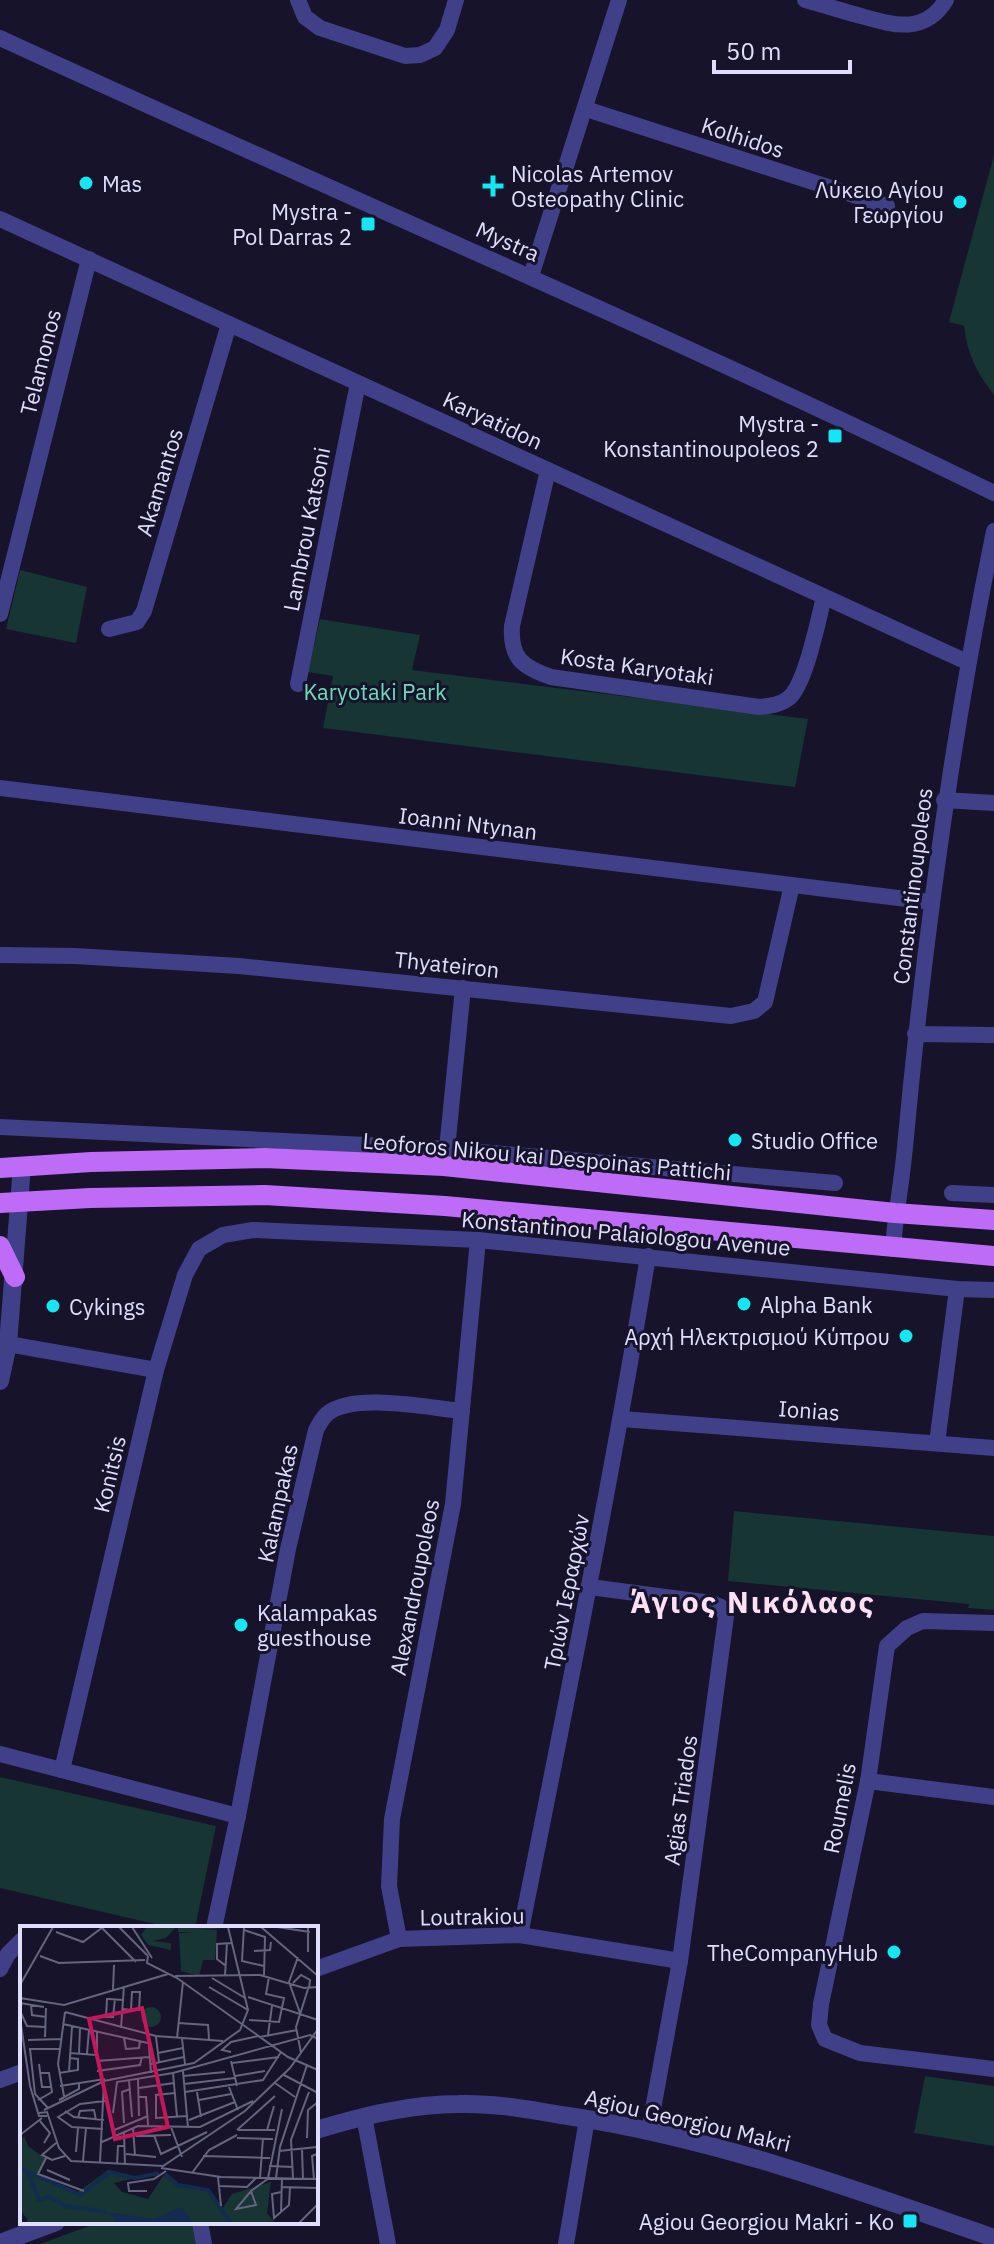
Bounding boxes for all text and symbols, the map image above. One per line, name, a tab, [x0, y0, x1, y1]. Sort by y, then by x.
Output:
scale bar	[714, 24, 850, 74]
text: 50 m	[726, 35, 781, 67]
street label: Kolhidos	[698, 110, 788, 164]
place label: Nicolas Artemov Osteopathy Clinic	[511, 159, 684, 213]
place label: Mas	[102, 169, 142, 198]
marker: Mas	[77, 174, 95, 192]
marker: Nicolas Artemov Osteopathy Clinic	[482, 175, 504, 197]
place label: Λύκειο Αγίου Γεωργίου	[815, 175, 944, 229]
marker: Λύκειο Αγίου Γεωργίου	[951, 193, 969, 211]
place label: Mystra - Pol Darras 2	[232, 197, 352, 251]
street label: Mystra	[472, 214, 545, 268]
marker: Mystra - Pol Darras 2	[359, 215, 377, 233]
street label: Telamonos	[13, 306, 67, 418]
street label: Karyatidon	[438, 384, 548, 456]
place label: Mystra - Konstantinoupoleos 2	[603, 409, 819, 463]
street label: Akamantos	[129, 424, 189, 540]
marker: Mystra - Konstantinoupoleos 2	[826, 427, 844, 445]
street label: Lambrou Katsoni	[276, 444, 336, 614]
street label: Kosta Karyotaki	[559, 641, 715, 691]
park label: Karyotaki Park	[303, 677, 447, 706]
street label: Constantinoupoleos	[886, 786, 938, 986]
street label: Ioanni Ntynan	[397, 800, 539, 846]
street label: Thyateiron	[393, 944, 501, 984]
street label: Leoforos Nikou kai Despoinas Pattichi	[362, 1125, 732, 1187]
place label: Studio Office	[751, 1126, 878, 1155]
marker: Studio Office	[726, 1131, 744, 1149]
street label: Konstantinou Palaiologou Avenue	[460, 1204, 792, 1262]
place label: Alpha Bank	[760, 1290, 873, 1319]
place label: Cykings	[69, 1292, 146, 1321]
marker: Alpha Bank	[735, 1295, 753, 1313]
marker: Cykings	[44, 1297, 62, 1315]
place label: Αρχή Ηλεκτρισμού Κύπρου	[624, 1322, 890, 1351]
marker: Αρχή Ηλεκτρισμού Κύπρου	[897, 1327, 915, 1345]
street label: Ionias	[777, 1393, 841, 1427]
street label: Konitsis	[86, 1433, 132, 1515]
street label: Kalampakas	[250, 1441, 304, 1565]
street label: Alexandroupoleos	[383, 1496, 445, 1678]
street label: Τριών Ιεραρχών	[537, 1511, 595, 1673]
district label: Άγιος Νικόλαος	[630, 1582, 876, 1621]
place label: Kalampakas guesthouse	[257, 1598, 378, 1652]
marker: Kalampakas guesthouse	[232, 1616, 250, 1634]
street label: Agias Triados	[656, 1733, 704, 1867]
street label: Roumelis	[816, 1760, 862, 1856]
street label: Loutrakiou	[419, 1901, 525, 1931]
inset map	[20, 1926, 318, 2224]
place label: TheCompanyHub	[707, 1938, 878, 1967]
marker: TheCompanyHub	[885, 1943, 903, 1961]
street label: Agiou Georgiou Makri	[582, 2082, 794, 2158]
place label: Agiou Georgiou Makri - Ko	[639, 2207, 894, 2236]
marker: Agiou Georgiou Makri - Ko	[901, 2212, 919, 2230]

